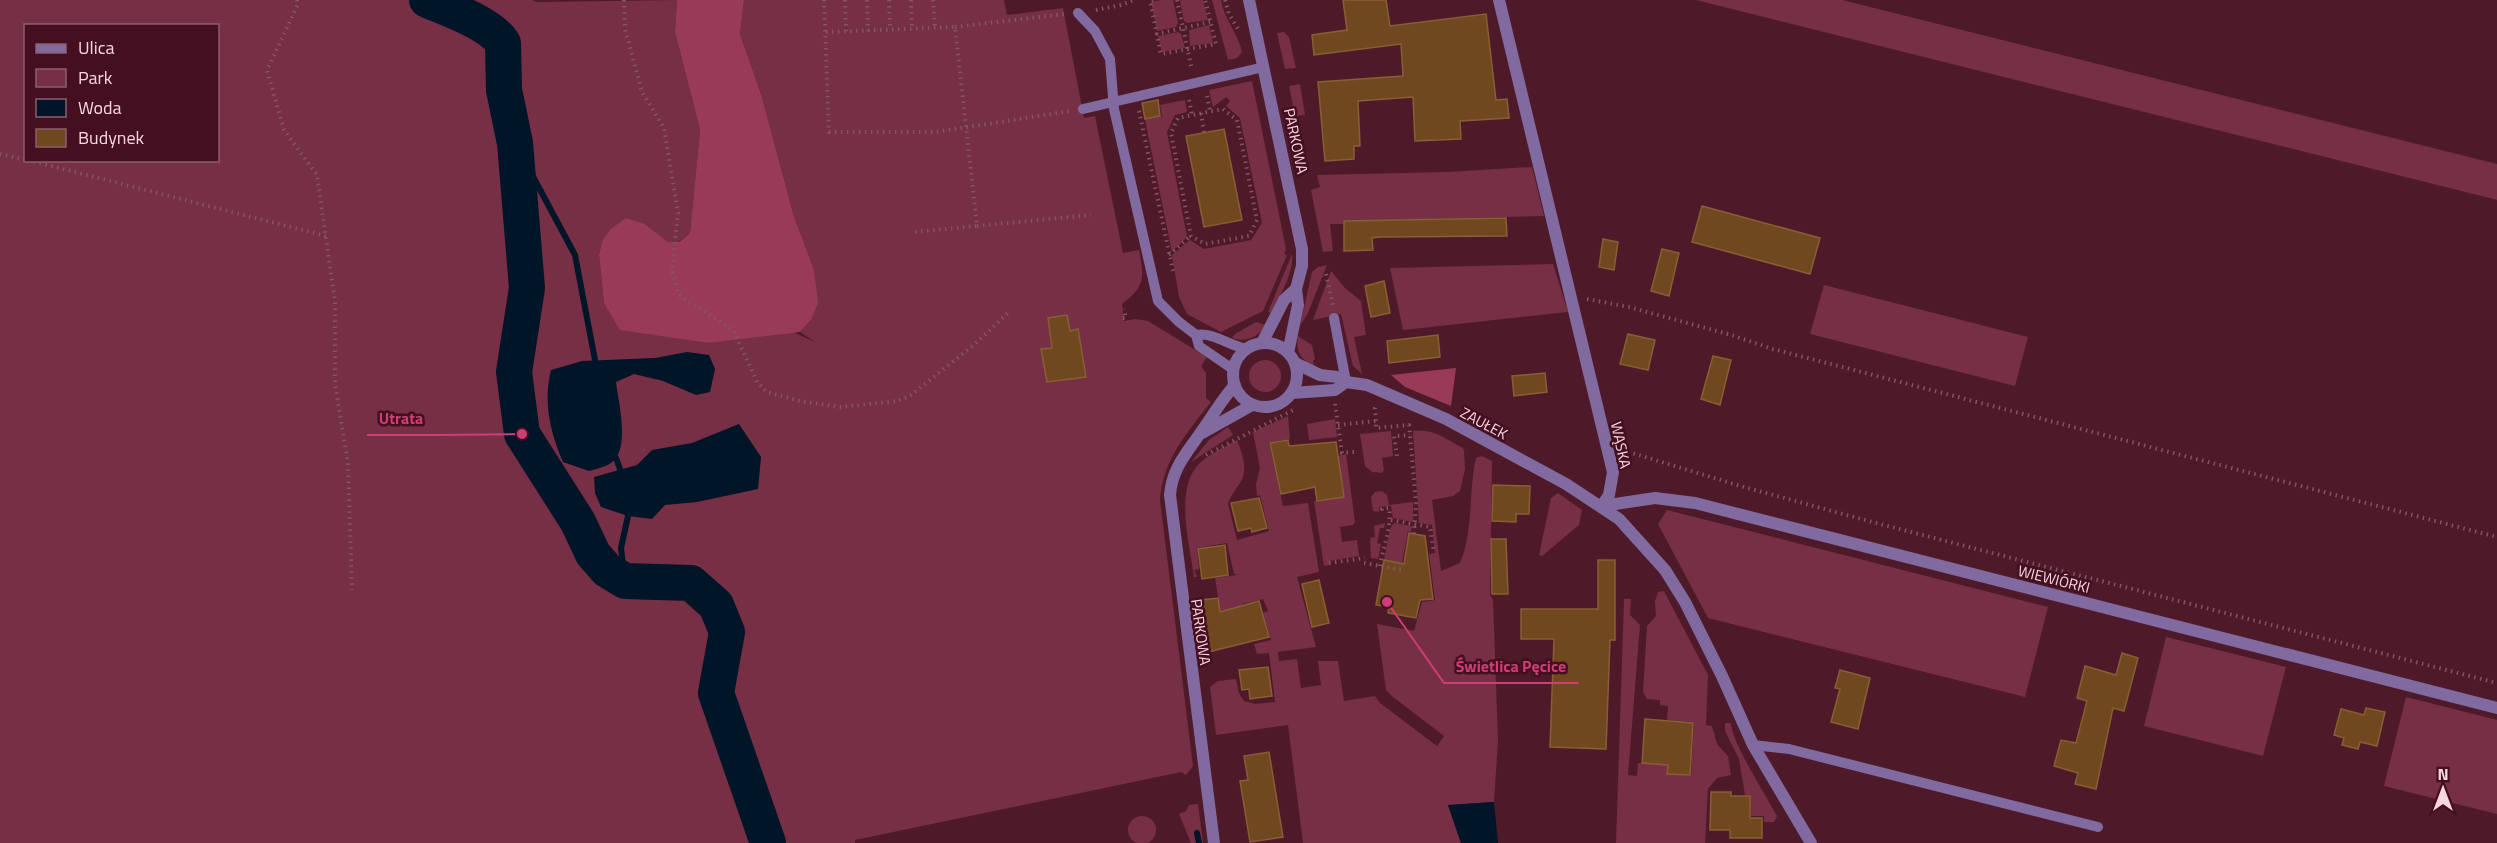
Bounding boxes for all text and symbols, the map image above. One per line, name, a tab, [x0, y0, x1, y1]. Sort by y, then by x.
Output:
legend	[24, 24, 219, 162]
text: Ulica	[78, 34, 115, 61]
text: Park	[78, 64, 113, 91]
text: Woda	[78, 94, 122, 121]
street label: PARKOWA	[1278, 106, 1314, 176]
text: Budynek	[78, 124, 145, 151]
callout: Utrata	[367, 401, 435, 435]
street label: ZAUŁEK	[1456, 401, 1512, 445]
text: Utrata	[379, 406, 423, 430]
street label: WĄSKA	[1605, 419, 1637, 471]
street label: WIEWIÓRKI	[2015, 559, 2093, 599]
street label: PARKOWA	[1185, 597, 1217, 667]
callout: Świetlica Pęcice	[1444, 649, 1579, 683]
text: Świetlica Pęcice	[1456, 654, 1566, 678]
north arrow	[2413, 759, 2473, 819]
text: N	[2437, 762, 2449, 786]

